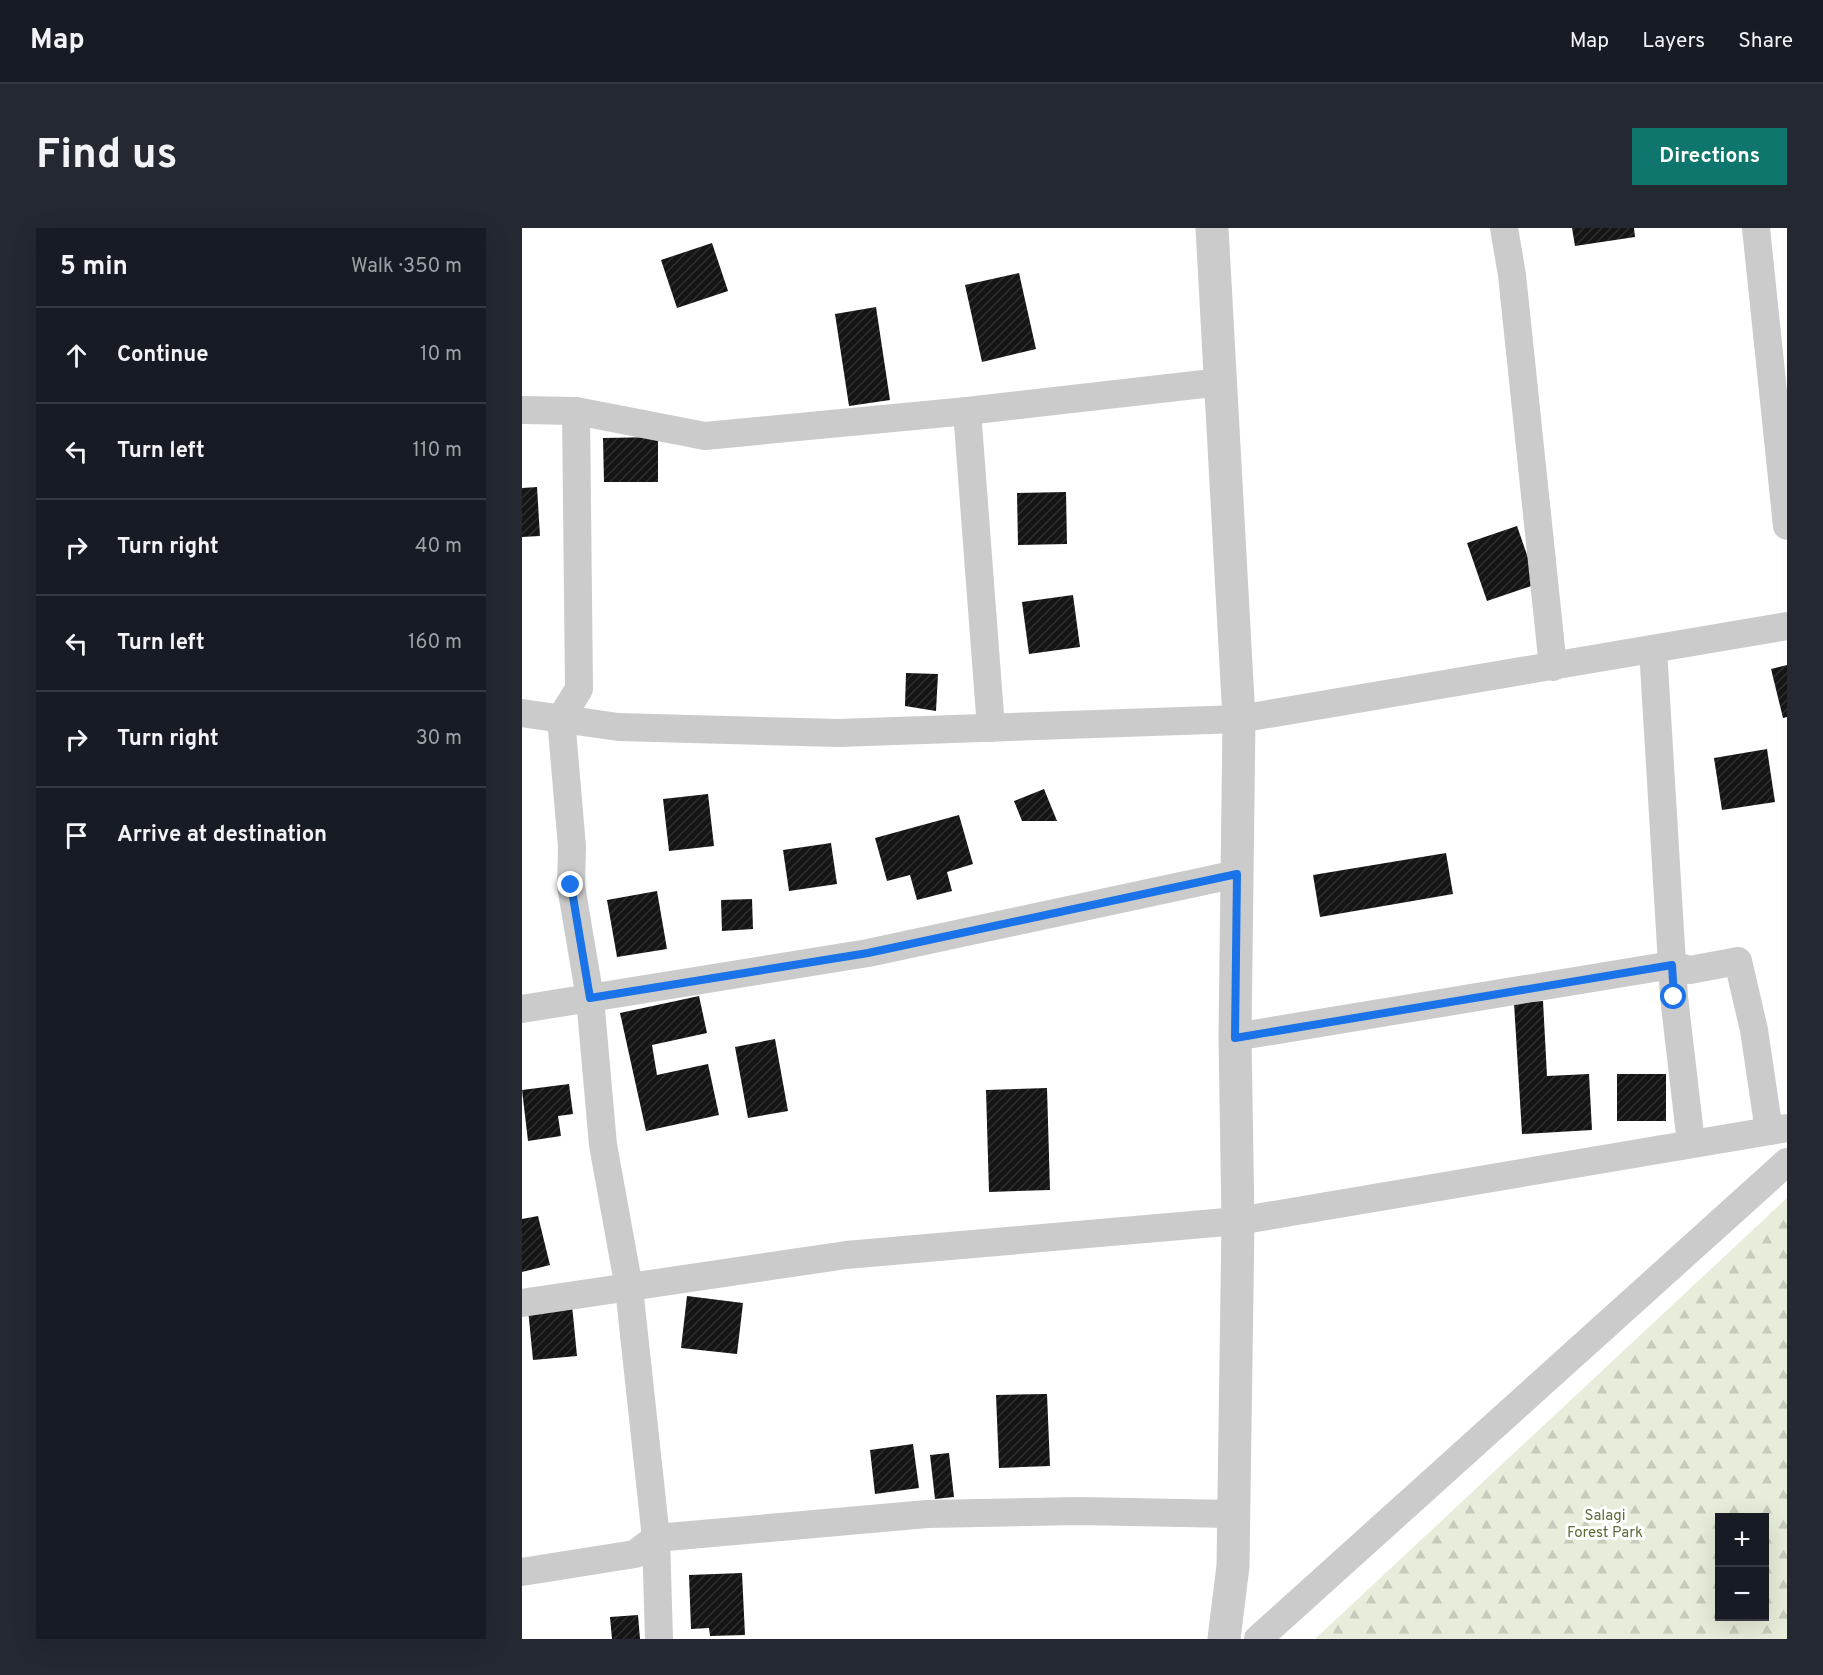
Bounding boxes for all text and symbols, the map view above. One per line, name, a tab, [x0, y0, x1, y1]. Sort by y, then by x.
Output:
text: Map	[30, 23, 85, 59]
text: Map	[1570, 28, 1609, 55]
text: Layers	[1642, 28, 1705, 55]
text: Share	[1738, 28, 1793, 55]
button: Directions	[1632, 128, 1787, 185]
text: Find us	[36, 130, 177, 183]
text: 5 min	[60, 251, 128, 284]
text: Walk · 350 m	[351, 254, 462, 280]
icon: ahead	[60, 339, 93, 372]
text: Continue	[117, 342, 208, 369]
text: 10 m	[420, 342, 462, 368]
icon: left	[60, 435, 93, 468]
text: Turn left	[117, 438, 205, 465]
text: 110 m	[413, 438, 462, 464]
icon: right	[60, 531, 93, 564]
text: Turn right	[117, 534, 219, 561]
text: 40 m	[415, 534, 462, 560]
icon: left	[60, 627, 93, 660]
text: Turn left	[117, 630, 205, 657]
text: 160 m	[408, 630, 462, 656]
icon: right	[60, 723, 93, 756]
text: Turn right	[117, 726, 219, 753]
text: 30 m	[416, 726, 462, 752]
icon: arrive	[60, 819, 93, 852]
text: Arrive at destination	[117, 822, 327, 849]
route end	[557, 871, 583, 897]
route start	[1660, 983, 1686, 1009]
park label: Salagi Forest Park	[1567, 1507, 1643, 1543]
map controls	[1715, 1513, 1769, 1621]
button: +	[1715, 1513, 1769, 1567]
button: −	[1715, 1567, 1769, 1621]

